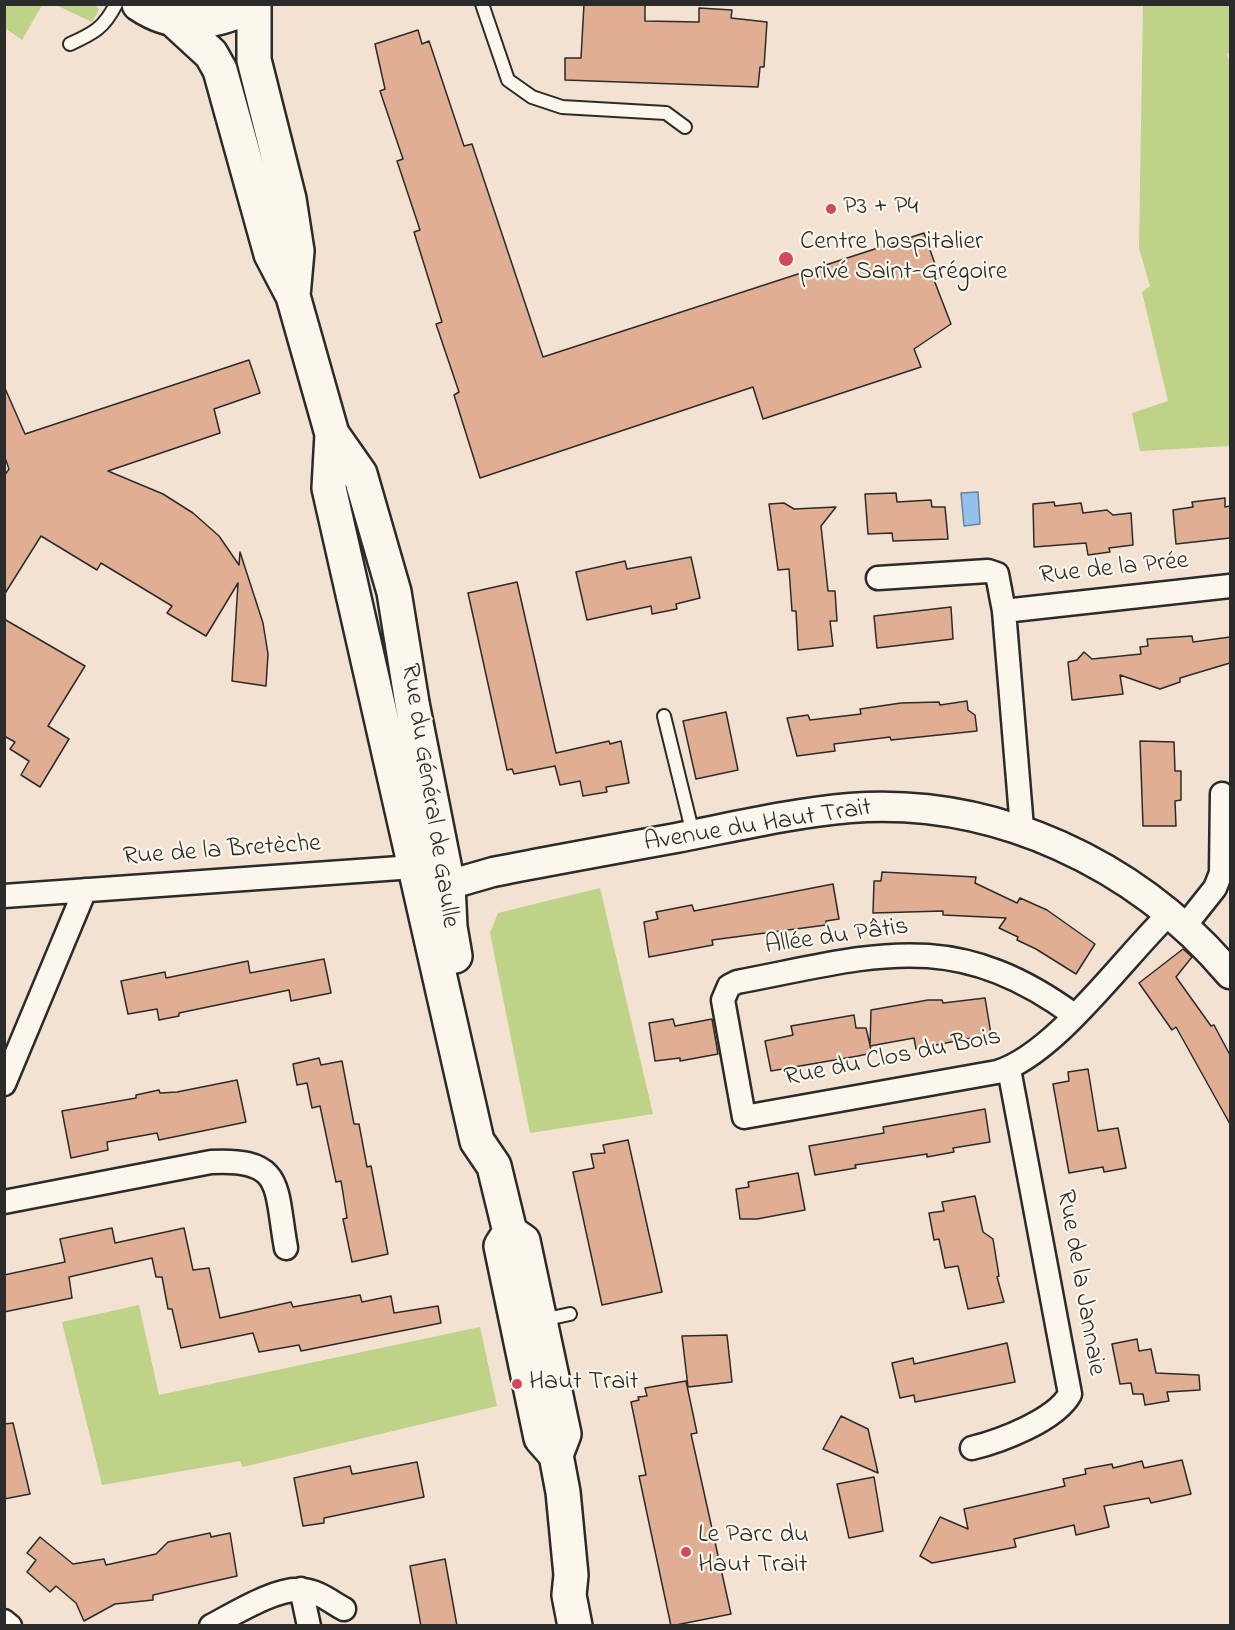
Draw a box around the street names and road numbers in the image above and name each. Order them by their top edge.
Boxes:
street label: Rue de la Prée [1038,547,1190,593]
street label: Rue du Général de Gaulle [392,662,464,930]
street label: Avenue du Haut Trait [642,794,874,860]
street label: Rue de la Bretèche [122,830,322,874]
street label: Allée du Pâtis [763,912,911,964]
street label: Rue du Clos du Bois [782,1023,1004,1095]
street label: Rue de la Jannaie [1047,1188,1111,1378]

